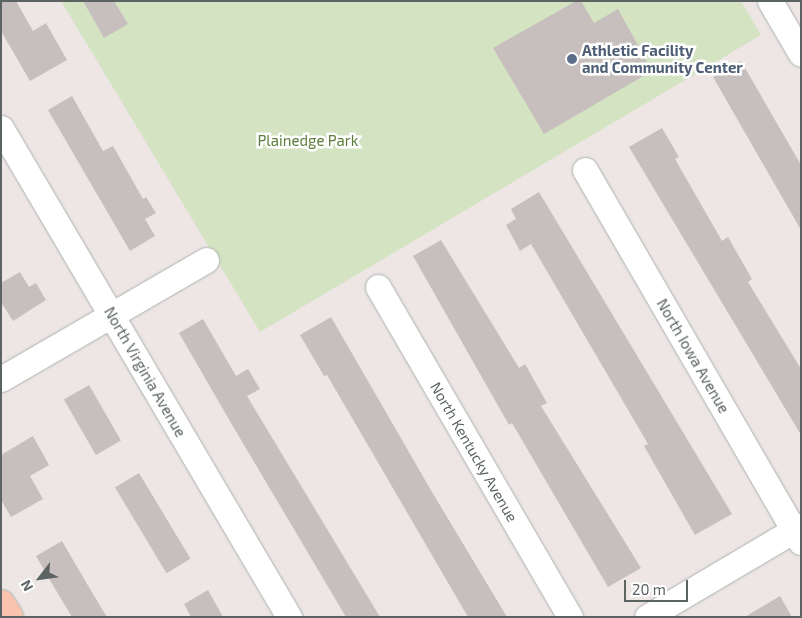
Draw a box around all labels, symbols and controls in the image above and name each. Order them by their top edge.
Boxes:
place label: Athletic Facility and Community Center [582,41,743,76]
marker: Athletic Facility and Community Center [566,53,578,65]
park label: Plainedge Park [257,132,359,150]
street label: North Iowa Avenue [653,295,733,417]
street label: North Virginia Avenue [100,303,190,441]
street label: North Kentucky Avenue [426,379,522,525]
north arrow [15,553,65,603]
scale bar [627,570,691,602]
text: N [17,577,36,594]
text: 20 m [632,580,666,598]

